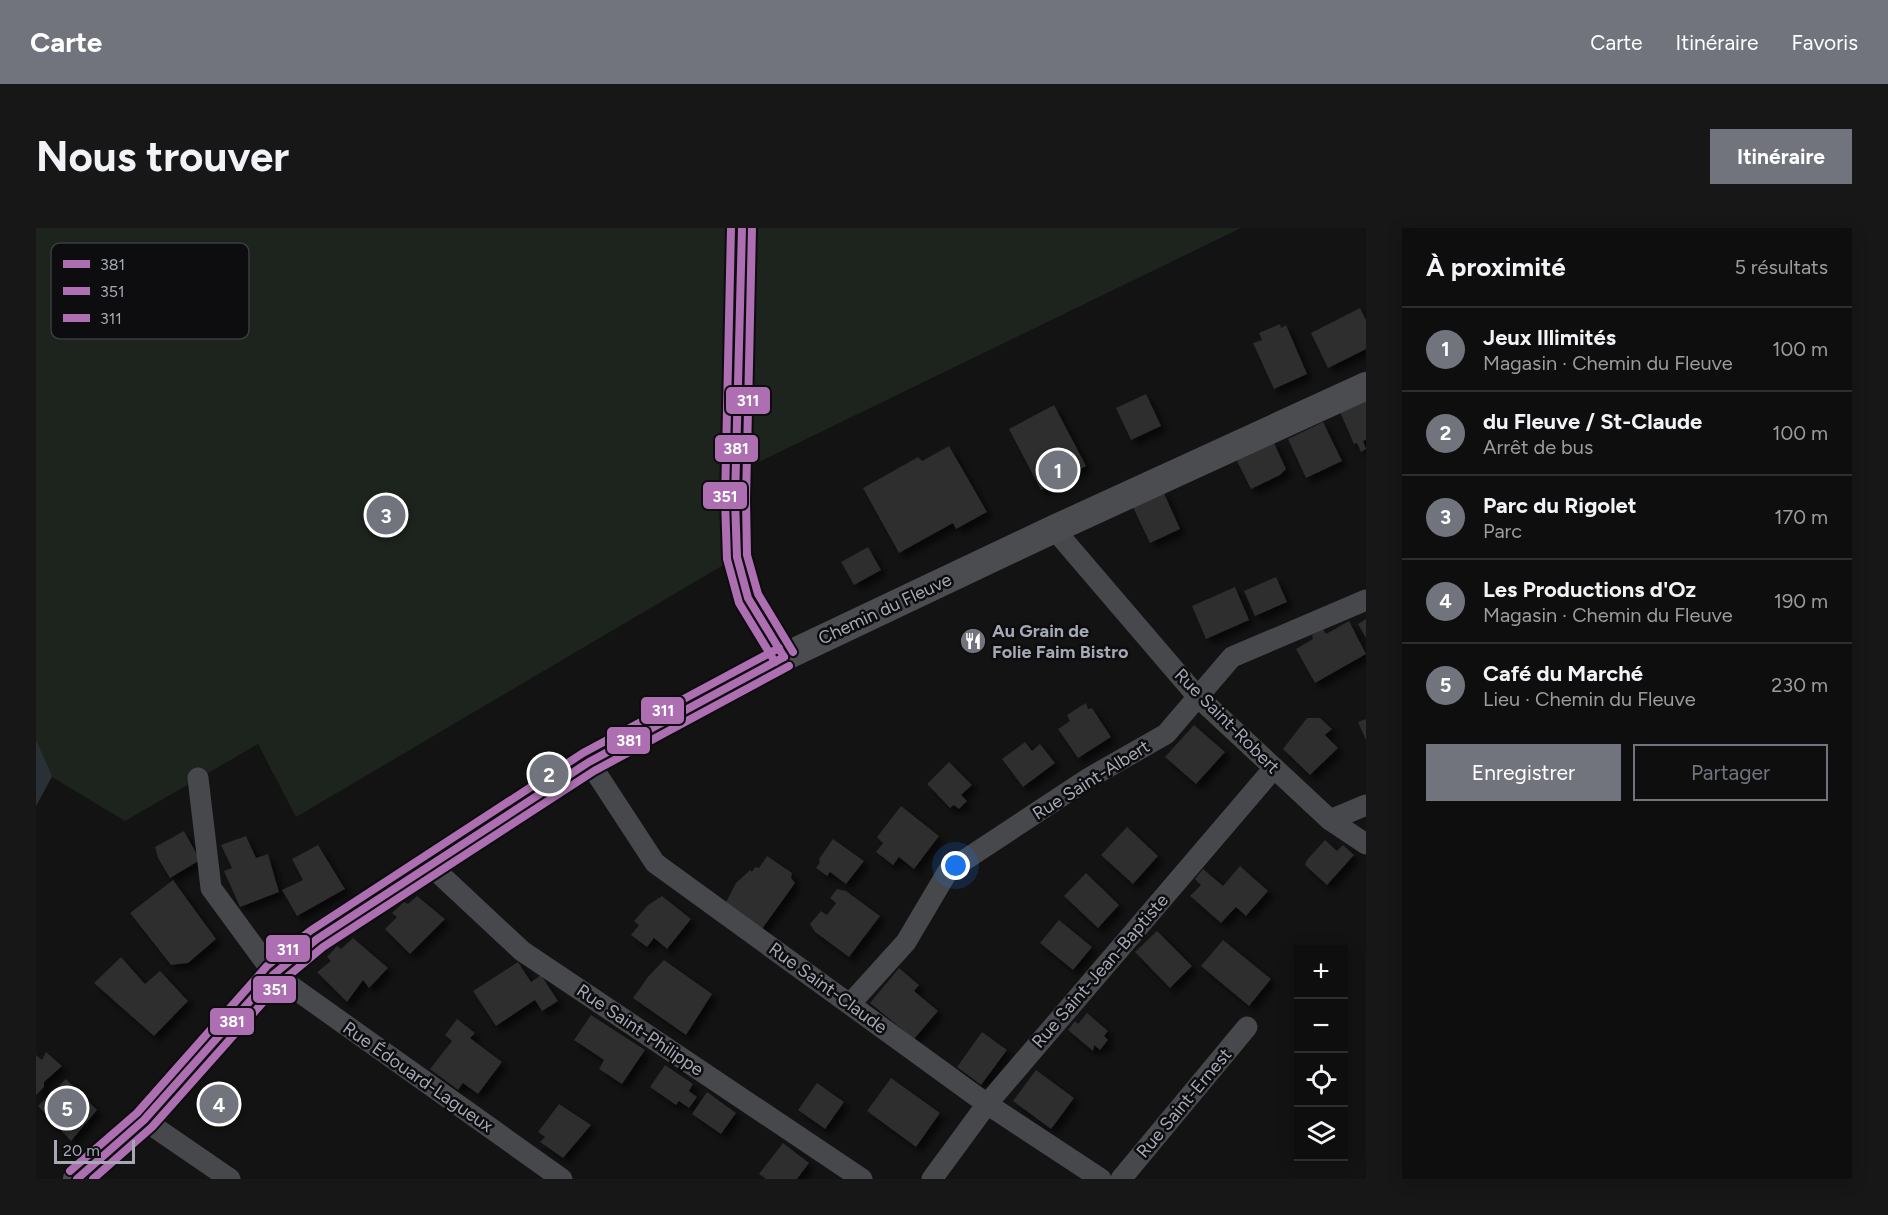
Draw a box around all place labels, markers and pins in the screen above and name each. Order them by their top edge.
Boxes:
pin: 1 [1038,448,1078,492]
pin: 3 [366,492,406,538]
place label: Au Grain de Folie Faim Bistro [992,620,1128,663]
restaurant icon: Au Grain de Folie Faim Bistro [958,626,988,656]
pin: 2 [530,752,568,796]
pin: 4 [200,1082,238,1126]
pin: 5 [48,1086,87,1130]

